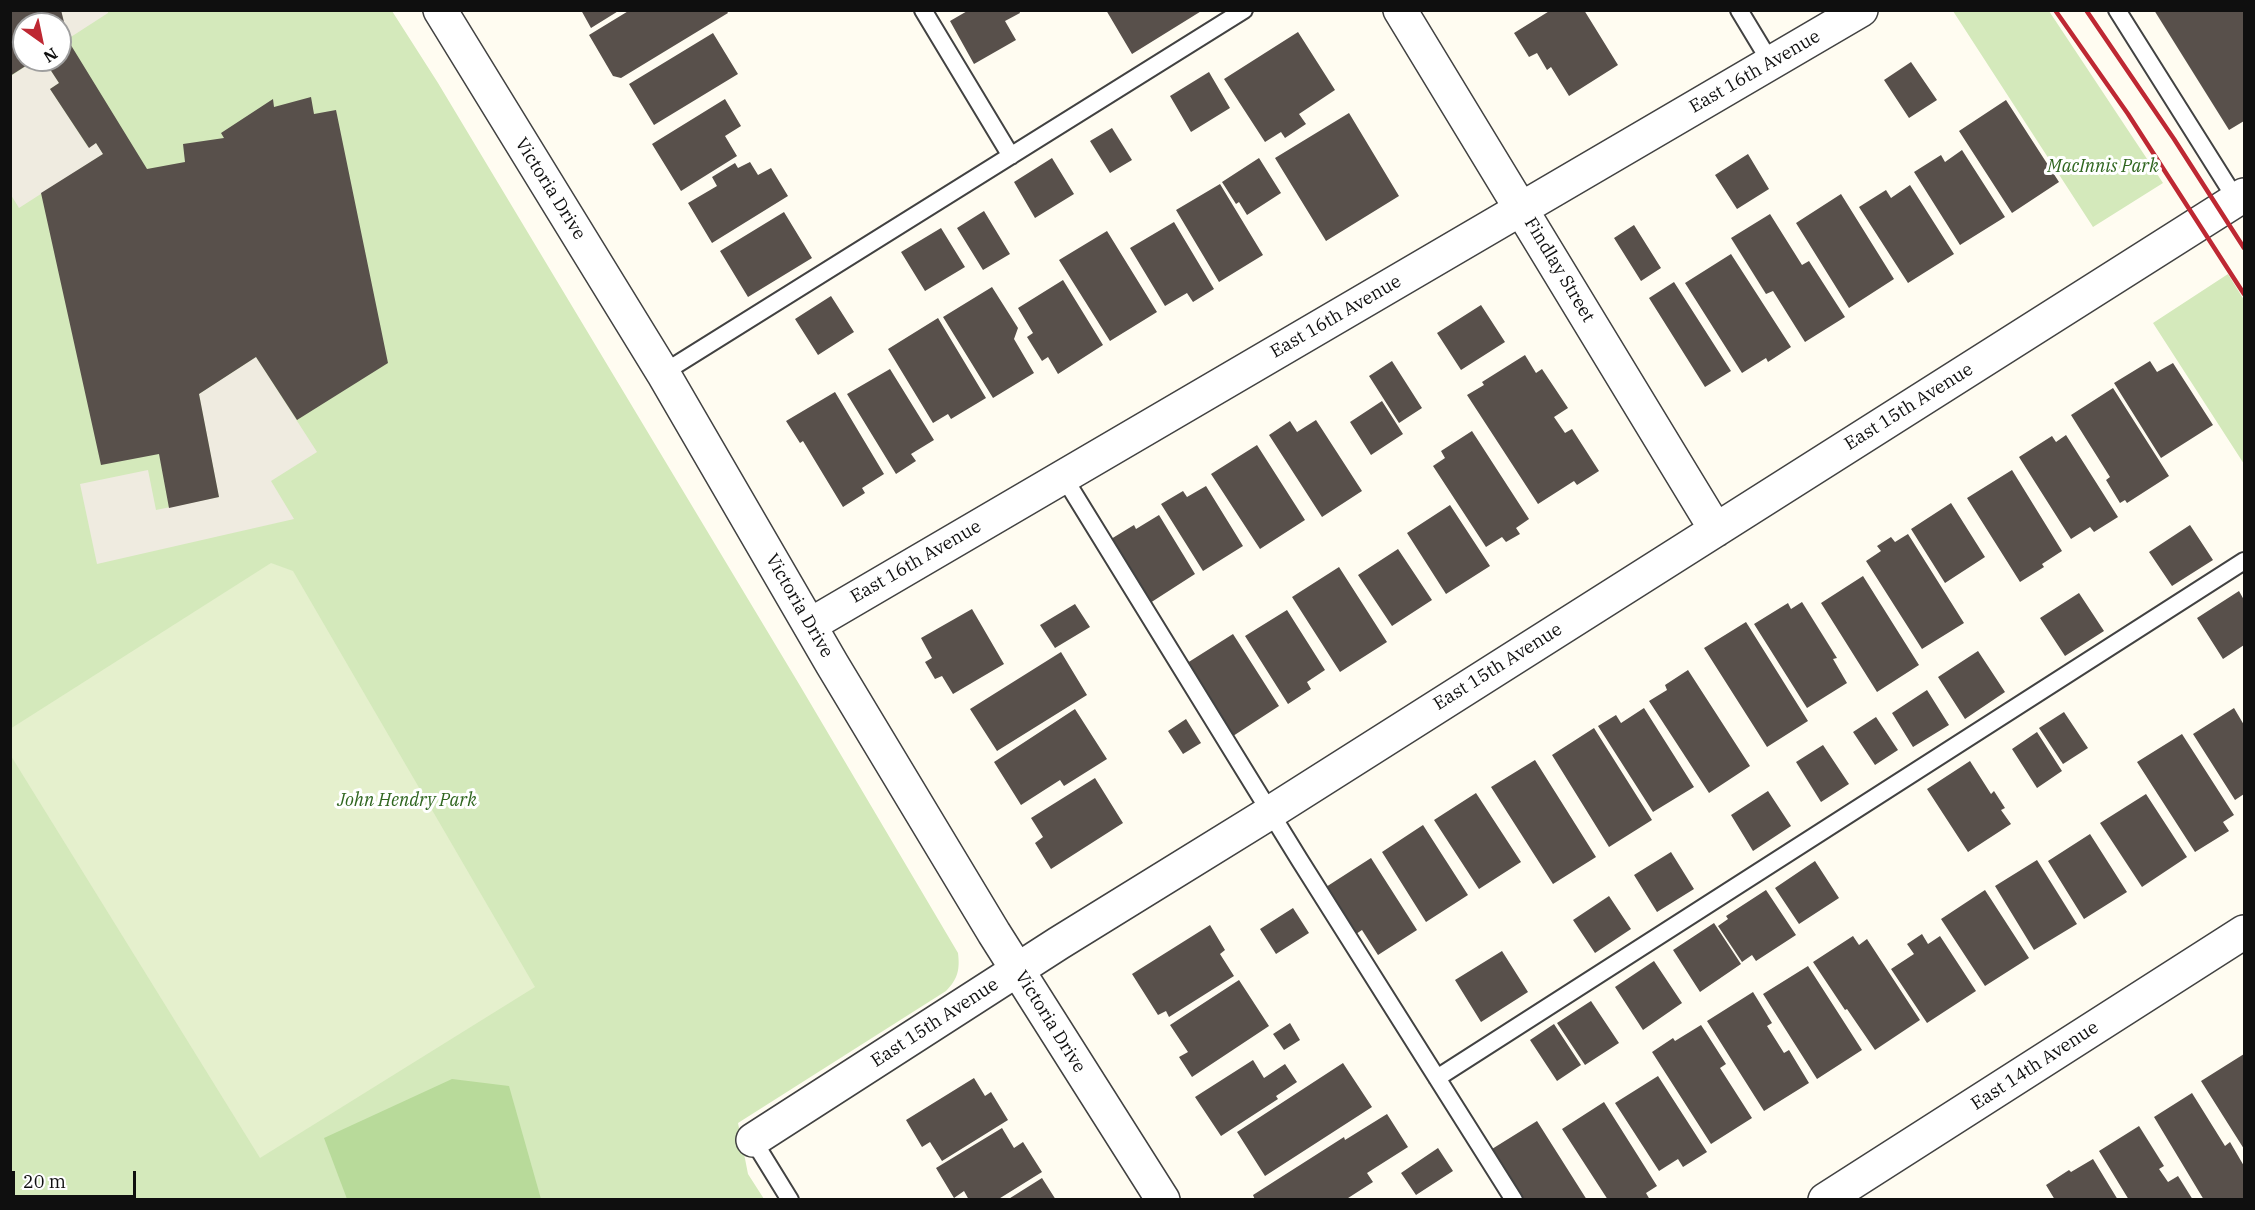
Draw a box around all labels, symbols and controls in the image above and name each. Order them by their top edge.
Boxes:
north arrow [12,12,72,72]
street label: East 16th Avenue [1686,26,1824,118]
text: N [40,44,61,67]
street label: Victoria Drive [510,134,590,244]
park label: MacInnis Park [2047,156,2159,178]
street label: Findlay Street [1519,214,1599,326]
street label: East 16th Avenue [1267,271,1405,363]
street label: East 15th Avenue [1841,359,1977,455]
street label: East 16th Avenue [847,516,985,608]
street label: Victoria Drive [761,550,837,662]
street label: East 15th Avenue [1430,619,1566,715]
park label: John Hendry Park [337,790,477,812]
street label: Victoria Drive [1010,967,1090,1077]
street label: East 15th Avenue [867,974,1003,1072]
street label: East 14th Avenue [1967,1017,2103,1115]
scale bar [15,1159,140,1197]
text: 20 m [23,1170,66,1193]

